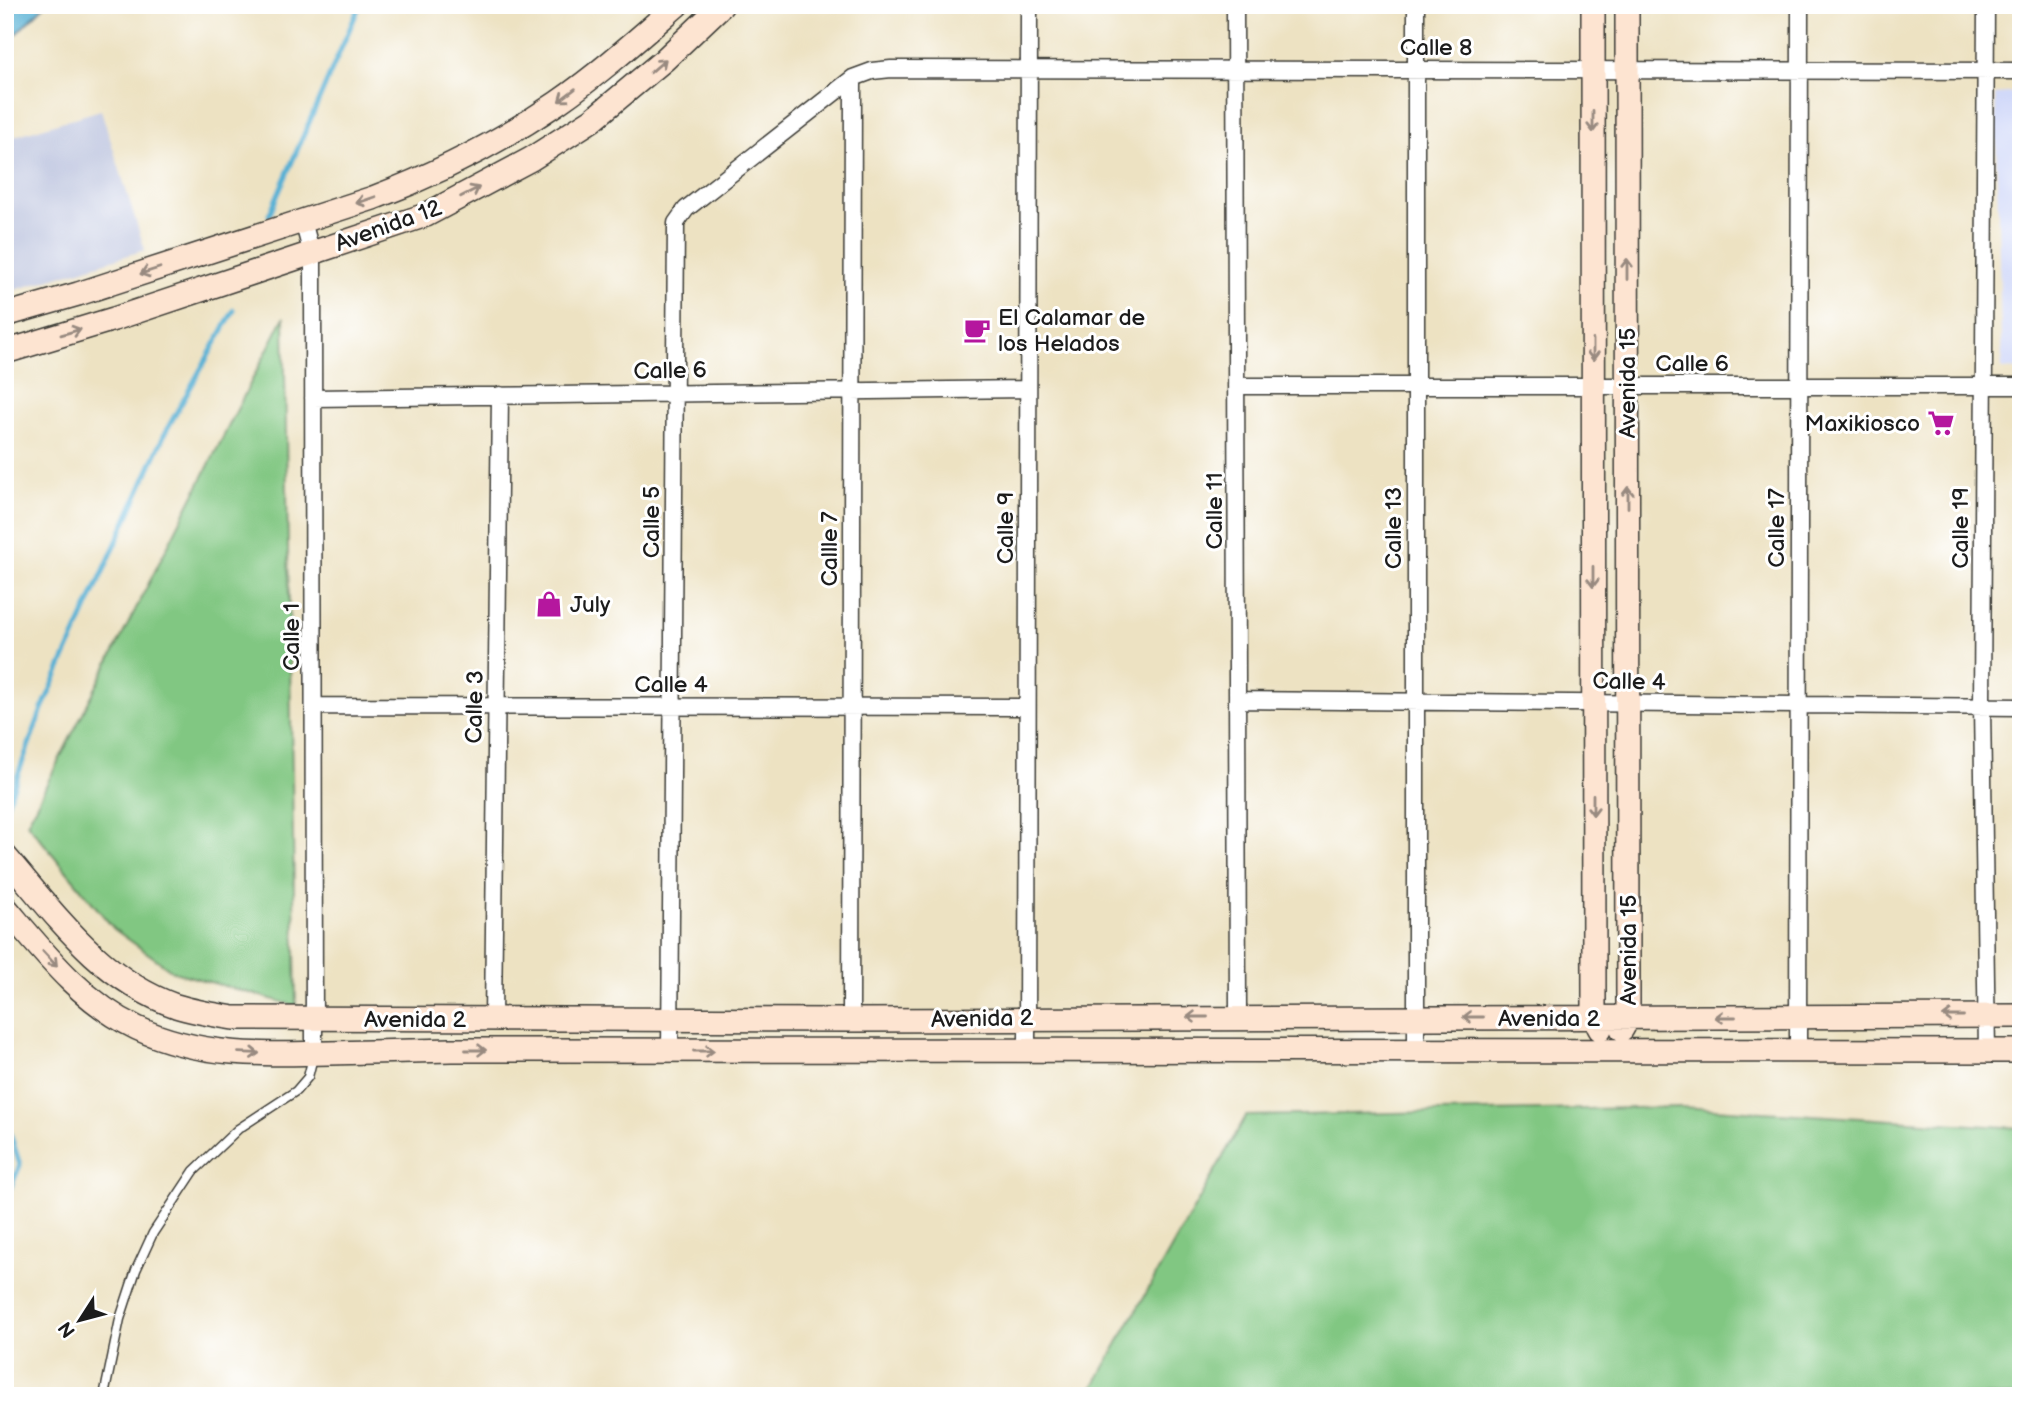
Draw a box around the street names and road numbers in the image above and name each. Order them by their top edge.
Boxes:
street label: Calle 8 [1400,34,1472,62]
street label: Avenida 12 [331,194,446,258]
street label: Avenida 15 [1614,328,1642,438]
street label: Calle 6 [1655,350,1729,378]
street label: Calle 6 [633,356,707,386]
street label: Calle 11 [1201,472,1229,550]
street label: Calle 5 [638,486,666,558]
street label: Calle 13 [1380,487,1408,569]
street label: Calle 19 [1947,487,1975,569]
street label: Calle 17 [1763,488,1791,568]
street label: Calle 9 [992,492,1020,564]
street label: Callle 7 [816,511,844,587]
street label: Calle 1 [278,603,306,671]
street label: Calle 4 [1592,667,1666,697]
street label: Calle 3 [460,670,490,744]
street label: Calle 4 [634,671,708,699]
street label: Avenida 15 [1615,895,1643,1005]
street label: Avenida 2 [931,1004,1034,1034]
street label: Avenida 2 [1498,1005,1601,1033]
street label: Avenida 2 [364,1006,467,1034]

